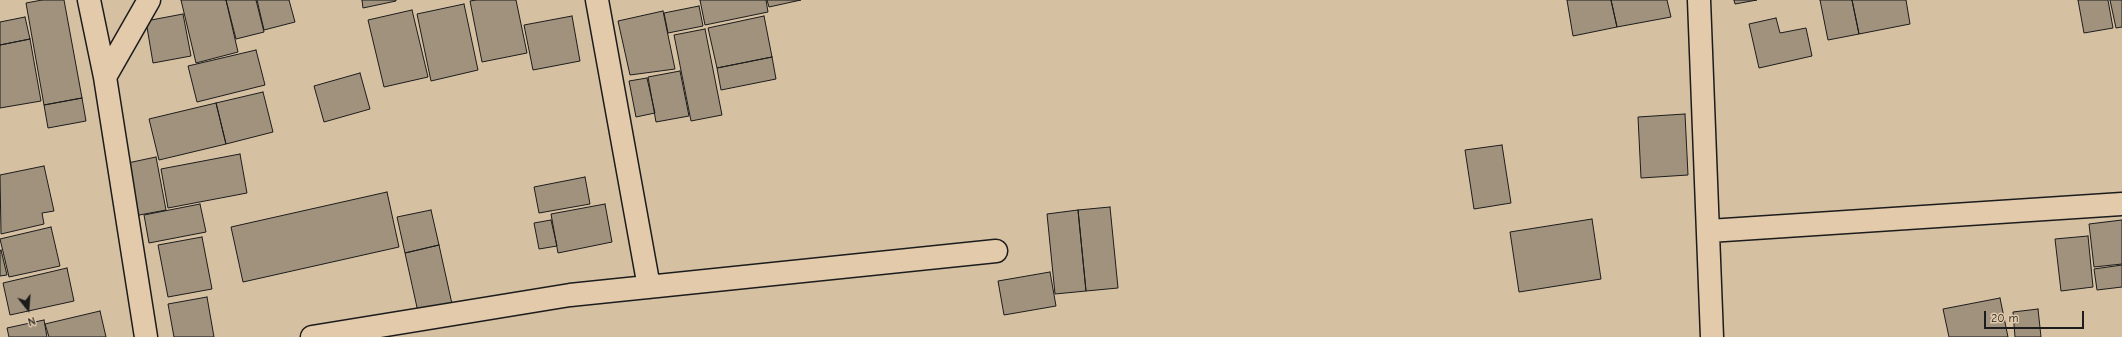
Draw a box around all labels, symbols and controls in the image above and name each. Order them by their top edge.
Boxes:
north arrow [8,289,48,329]
scale bar [1986,303,2086,329]
text: 20 m [1991,311,2019,325]
text: N [26,314,37,328]

